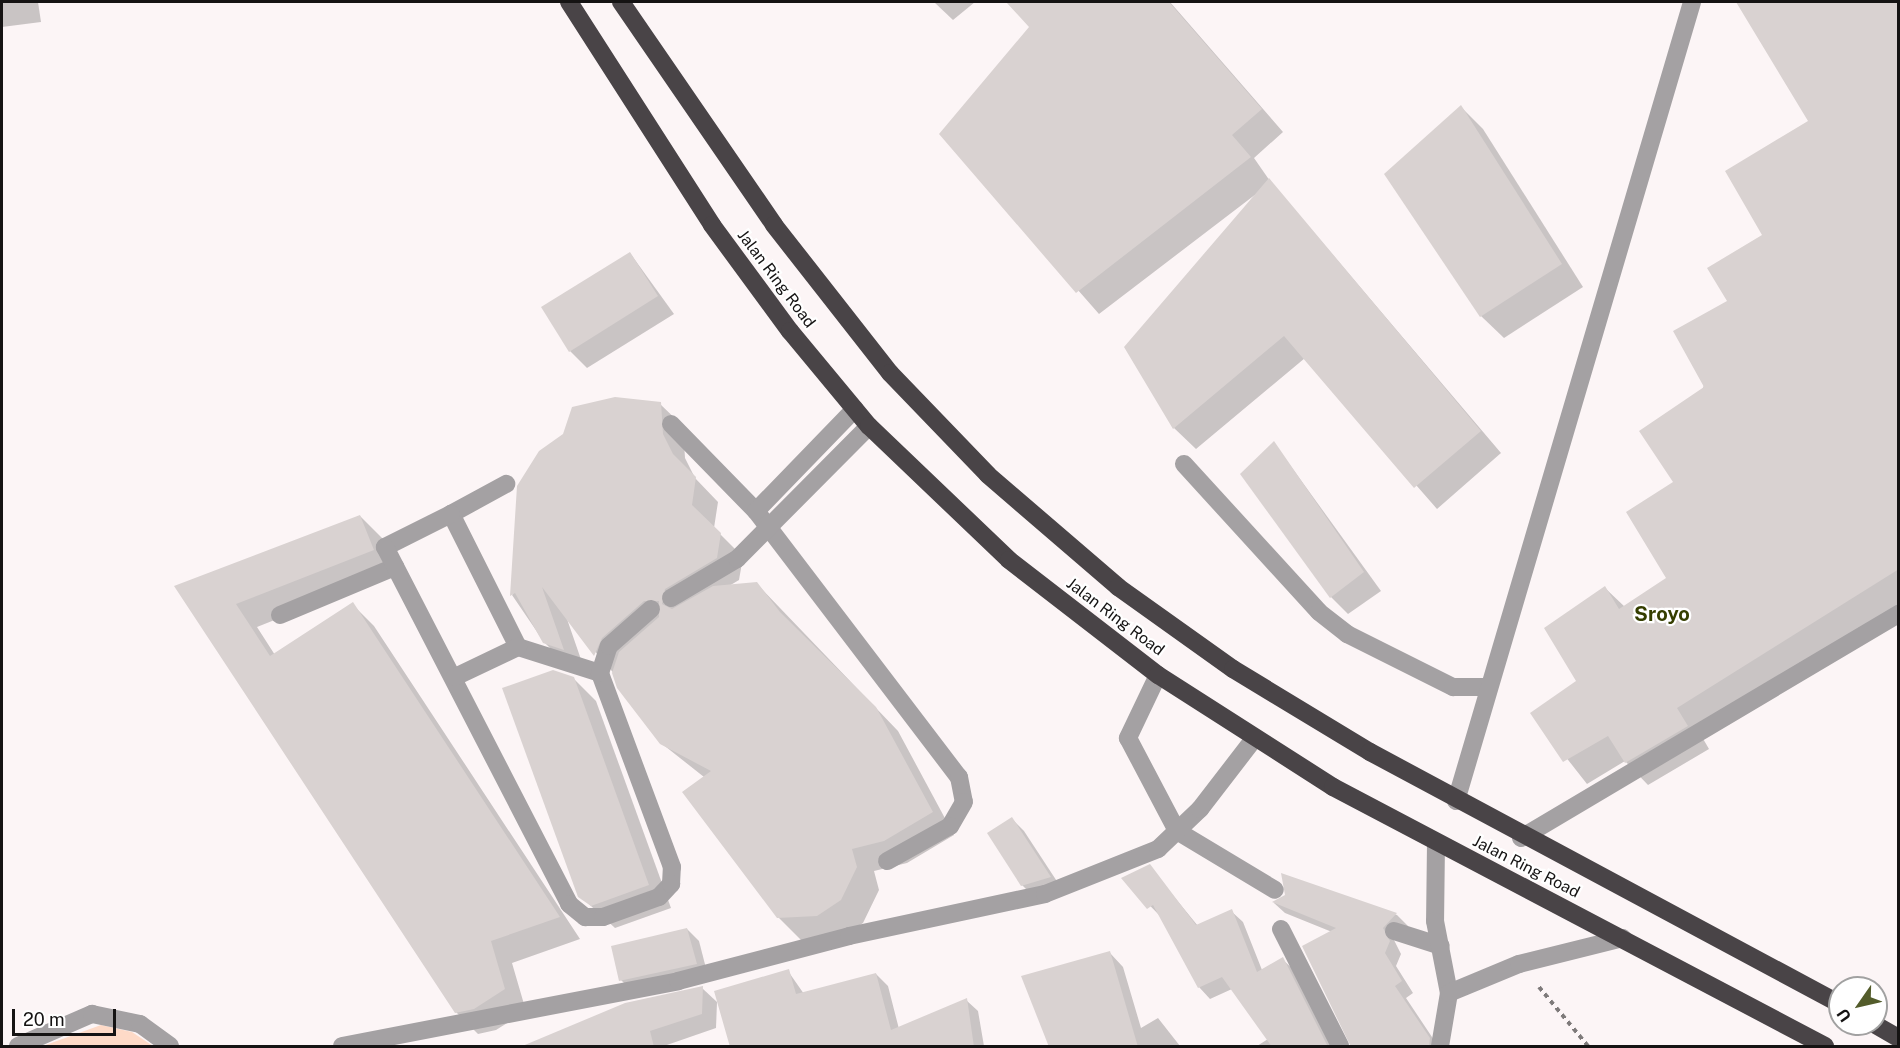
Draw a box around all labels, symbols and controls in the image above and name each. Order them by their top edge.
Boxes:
street label: Jalan Ring Road [733,226,819,332]
street label: Jalan Ring Road [1062,574,1168,660]
district label: Sroyo [1634,602,1690,626]
street label: Jalan Ring Road [1469,832,1583,902]
north arrow [1828,976,1888,1036]
scale bar [15,997,118,1035]
text: U [1833,1005,1855,1025]
text: 20 m [23,1009,65,1030]

